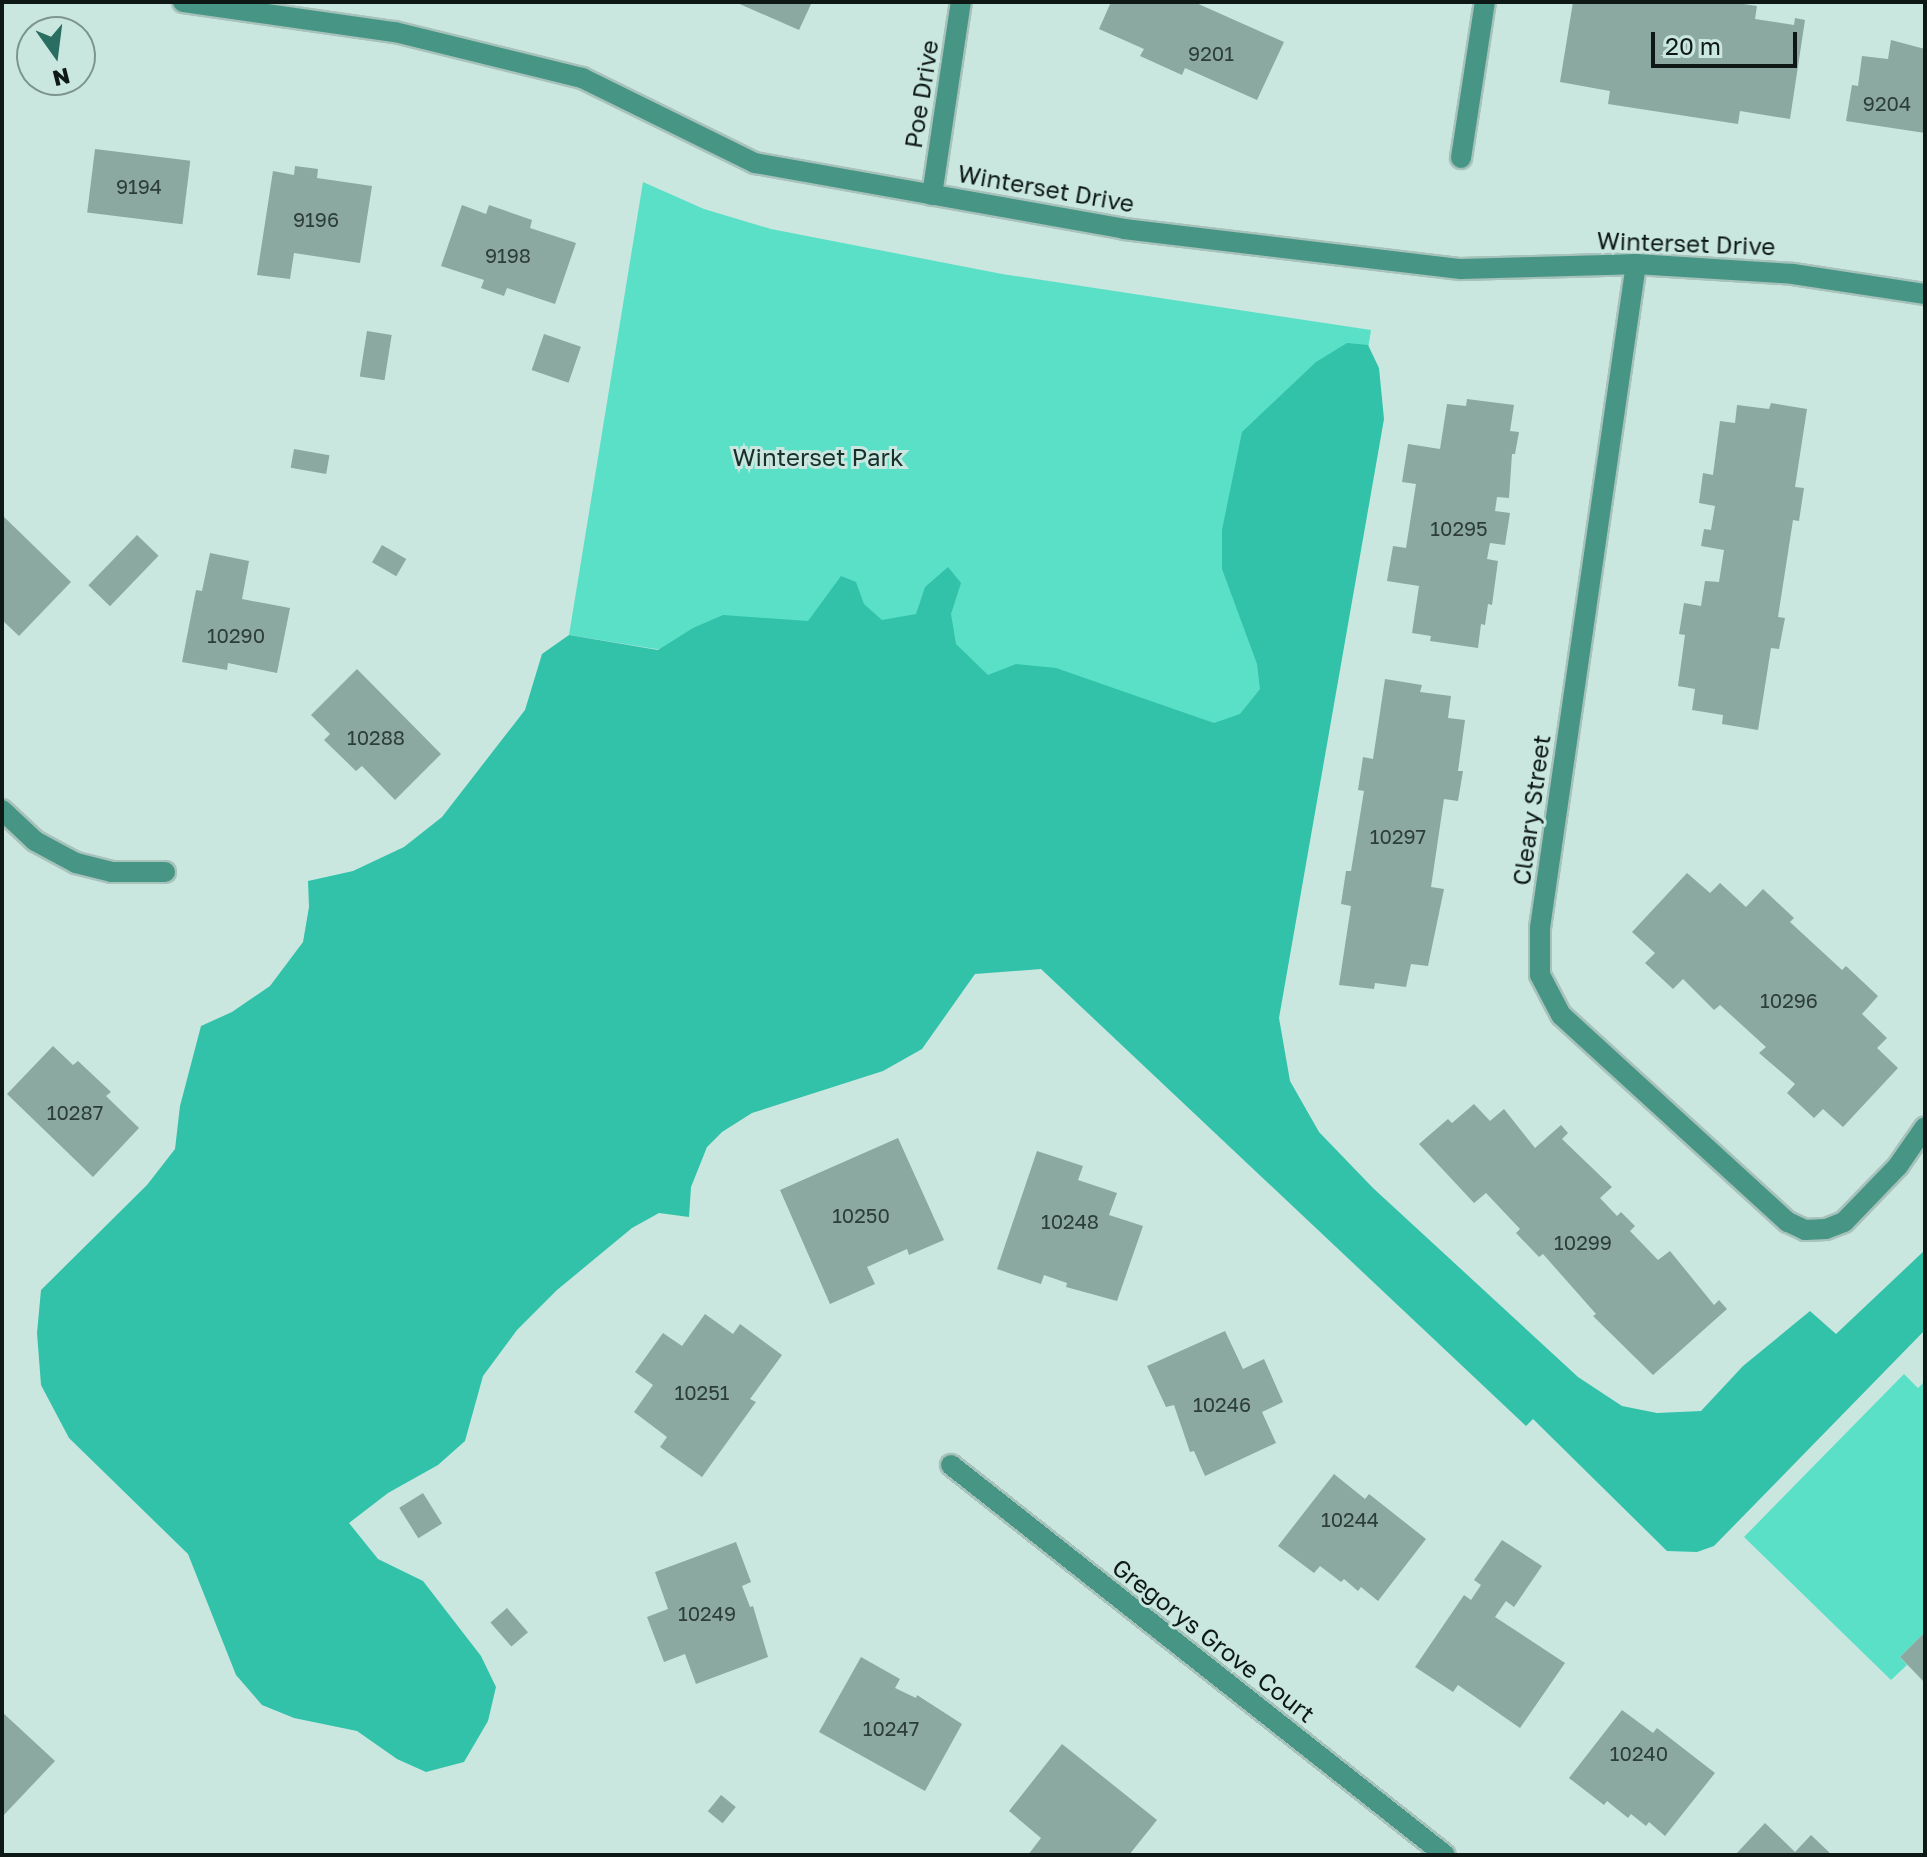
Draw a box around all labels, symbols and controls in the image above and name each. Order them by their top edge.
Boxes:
north arrow [16,16,96,96]
scale bar [1655,16,1801,66]
text: 20 m [1665,31,1721,60]
street label: Poe Drive [898,38,944,150]
house number: 9201 [1188,41,1234,65]
text: N [50,63,73,93]
house number: 9204 [1863,91,1911,115]
street label: Winterset Drive [956,158,1136,218]
house number: 9194 [116,174,162,198]
house number: 9196 [293,207,339,231]
street label: Winterset Drive [1596,225,1776,261]
house number: 9198 [485,243,531,267]
park label: Winterset Park [732,443,904,471]
house number: 10295 [1430,516,1488,540]
house number: 10290 [207,623,265,647]
house number: 10288 [347,725,405,749]
street label: Cleary Street [1506,733,1556,887]
house number: 10297 [1370,824,1426,848]
house number: 10296 [1760,988,1818,1012]
house number: 10287 [47,1100,103,1124]
house number: 10250 [832,1203,890,1227]
house number: 10248 [1041,1209,1099,1233]
house number: 10299 [1554,1230,1612,1254]
house number: 10251 [675,1380,729,1404]
house number: 10246 [1193,1392,1251,1416]
house number: 10244 [1321,1507,1379,1531]
street label: Gregorys Grove Court [1107,1552,1321,1728]
house number: 10249 [678,1601,736,1625]
house number: 10247 [863,1716,919,1740]
house number: 10240 [1610,1741,1668,1765]

